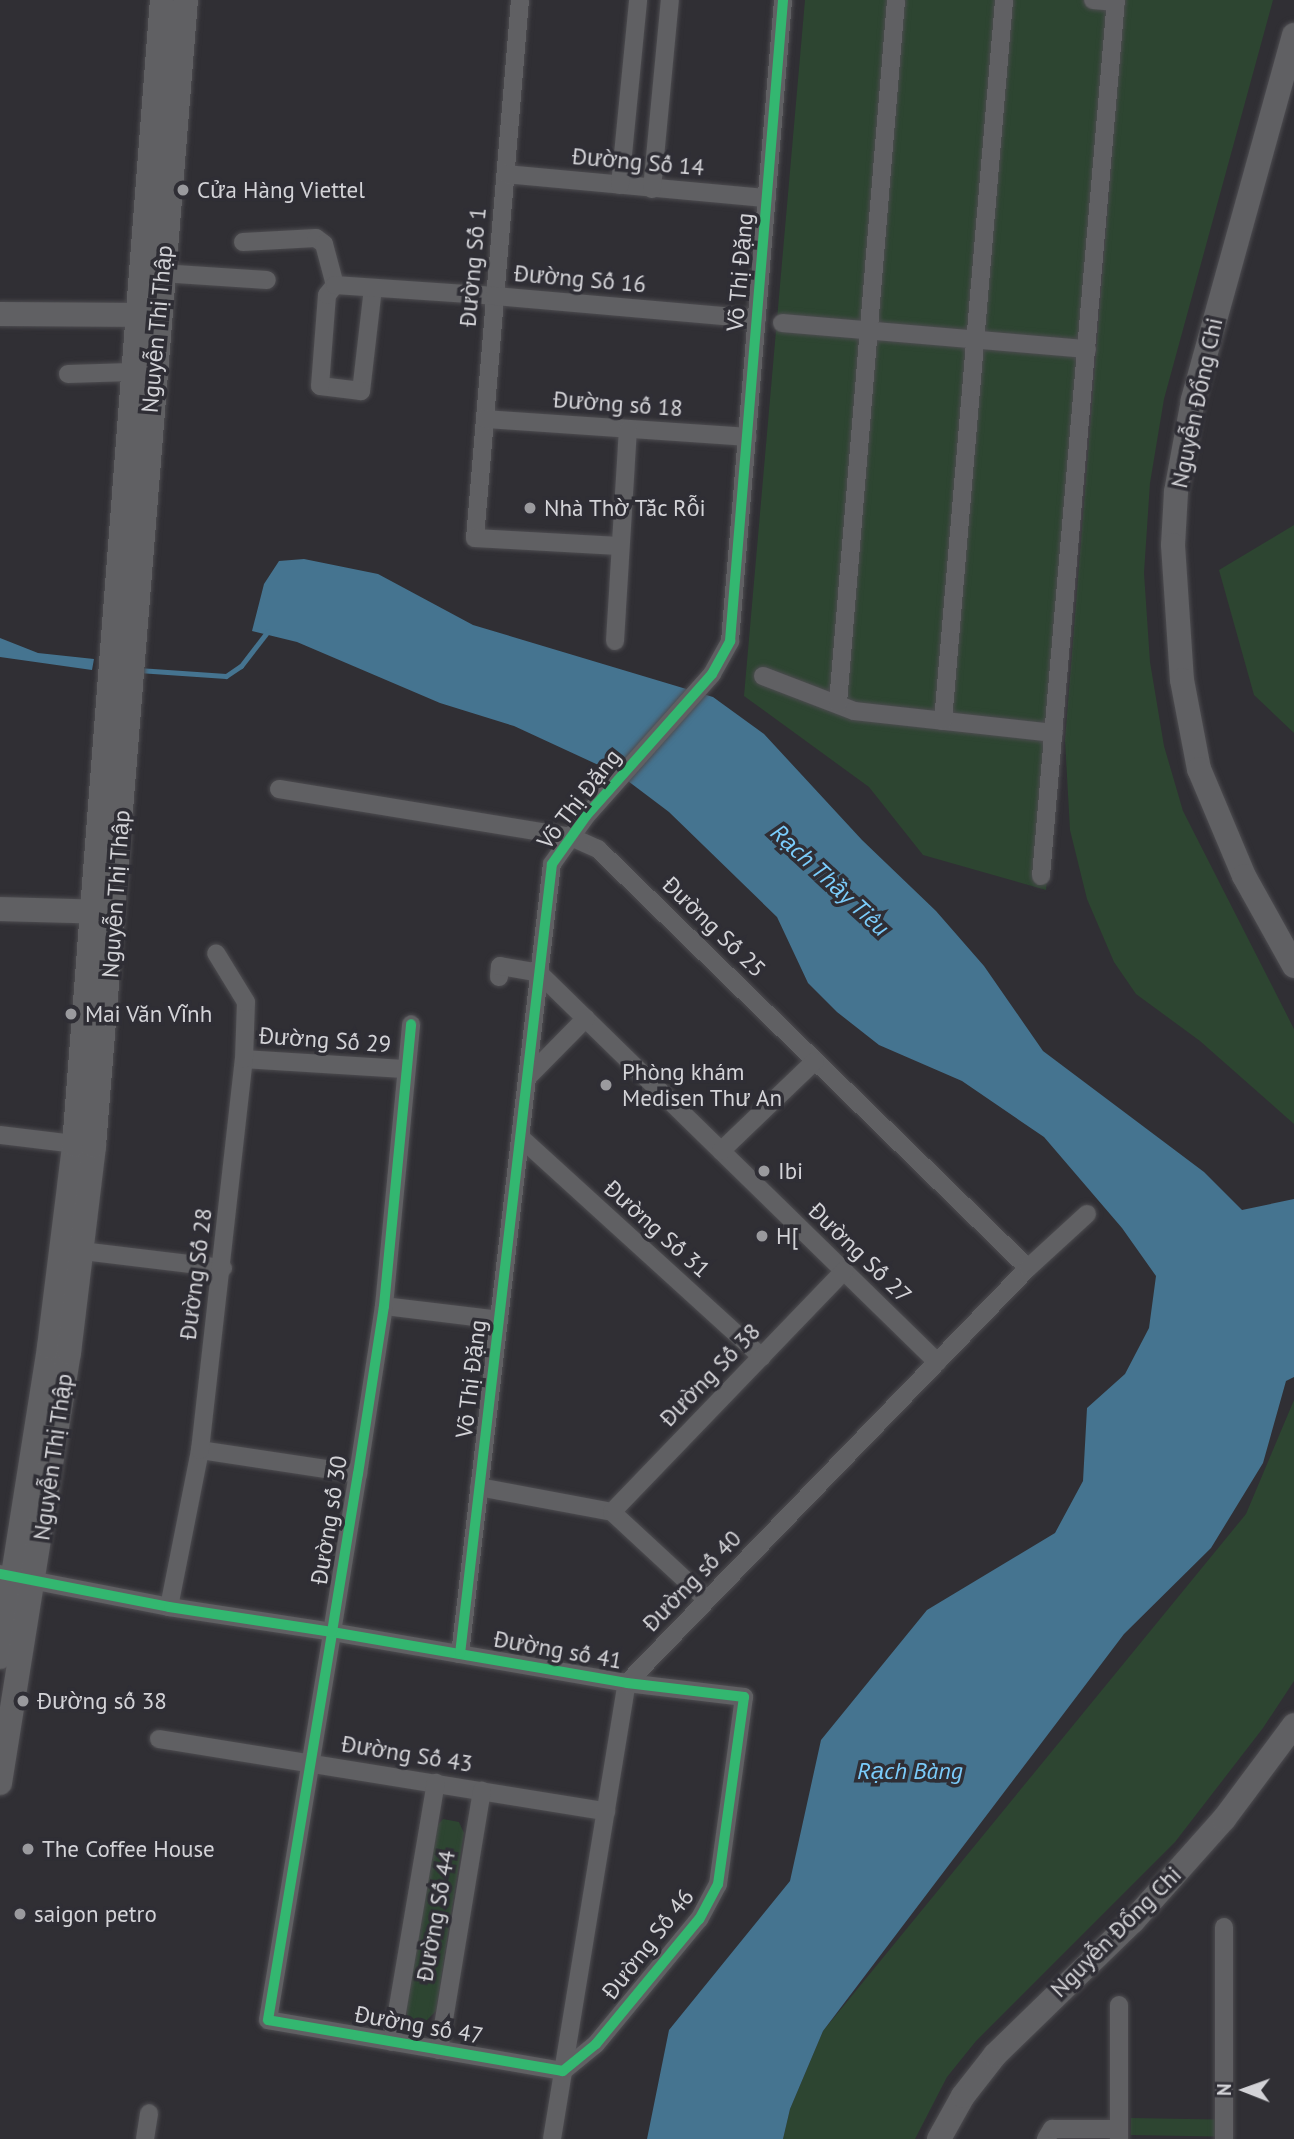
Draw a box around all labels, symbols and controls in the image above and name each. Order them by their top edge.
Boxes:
street label: Đường Số 14 [572,143,704,181]
place label: Cửa Hàng Viettel [197,176,364,204]
marker: Cửa Hàng Viettel [175,182,191,198]
street label: Đường Số 1 [454,207,492,327]
street label: Võ Thị Đặng [721,210,759,334]
street label: Nguyễn Thị Thập [136,243,178,415]
street label: Đường Số 16 [514,260,646,298]
street label: Nguyễn Đổng Chi [1165,315,1229,491]
street label: Đường số 18 [554,386,682,422]
place label: Nhà Thờ Tắc Rỗi [544,494,708,522]
marker: Nhà Thờ Tắc Rỗi [522,500,538,516]
street label: Võ Thị Đặng [531,743,627,855]
street label: Nguyễn Thị Thập [96,808,136,980]
water label: Rạch Thầy Tiêu [764,817,896,943]
street label: Đường Số 25 [658,872,770,982]
place label: Mai Văn Vĩnh [85,1000,214,1028]
marker: Mai Văn Vĩnh [63,1006,79,1022]
street label: Đường Số 29 [259,1022,391,1058]
place label: Phòng khám Medisen Thư An [622,1058,782,1112]
marker: Phòng khám Medisen Thư An [596,1075,616,1095]
place label: Ibi [778,1157,803,1185]
marker: Ibi [756,1163,772,1179]
street label: Đường Số 31 [600,1175,714,1283]
street label: Đường Số 27 [804,1198,916,1308]
street label: Đường Số 28 [174,1208,218,1340]
place label: H[ [776,1222,798,1250]
marker: H[ [754,1228,770,1244]
street label: Võ Thị Đặng [450,1317,492,1441]
street label: Đường Số 38 [655,1319,765,1431]
street label: Nguyễn Thị Thập [27,1370,79,1544]
street label: Đường số 30 [305,1455,353,1585]
street label: Đường số 40 [638,1526,746,1636]
street label: Đường số 41 [493,1625,623,1675]
place label: Đường số 38 [37,1687,164,1715]
marker: Đường số 38 [15,1693,31,1709]
street label: Đường Số 43 [341,1730,473,1778]
water label: Rạch Bàng [857,1757,963,1785]
place label: The Coffee House [42,1835,215,1863]
marker: The Coffee House [20,1841,36,1857]
street label: Đường Số 44 [411,1850,461,1982]
street label: Nguyễn Đổng Chi [1045,1861,1187,2003]
street label: Đường Số 46 [597,1884,699,2004]
place label: saigon petro [34,1900,157,1928]
marker: saigon petro [12,1906,28,1922]
street label: Đường số 47 [354,2000,484,2050]
north arrow [1210,2055,1280,2125]
text: N [1212,2083,1236,2096]

